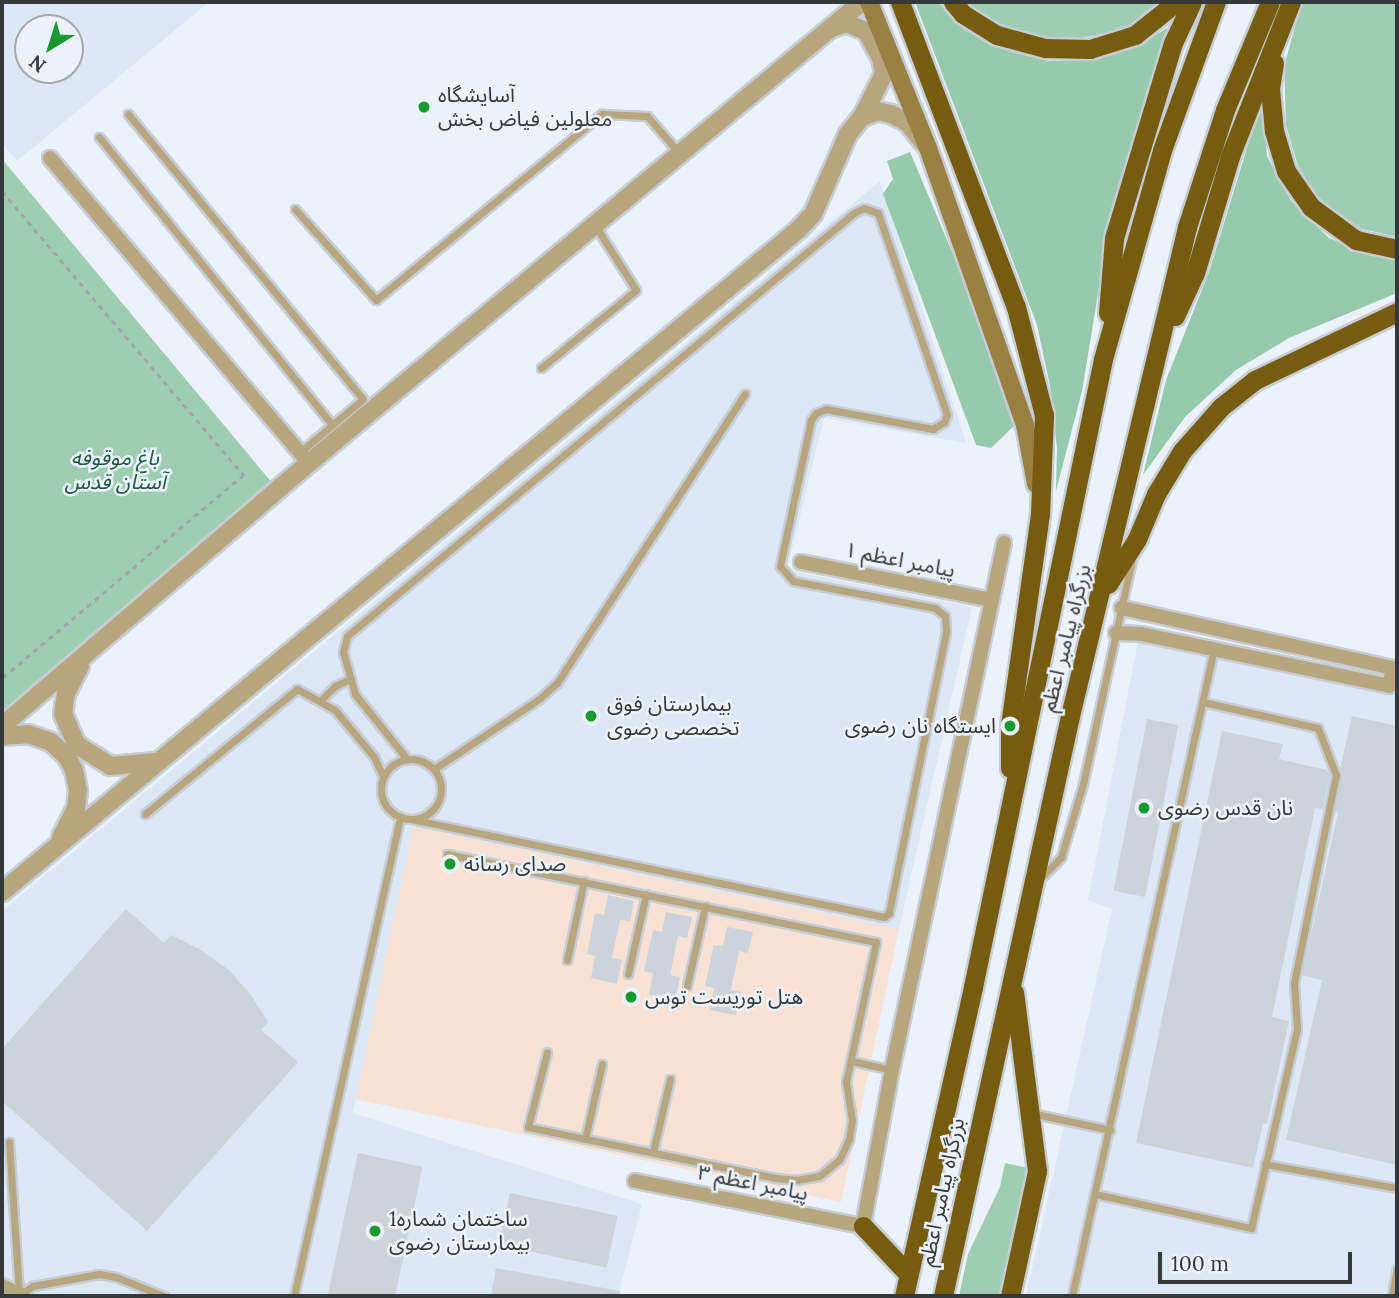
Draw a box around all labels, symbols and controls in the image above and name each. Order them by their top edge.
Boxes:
north arrow [14,14,84,84]
text: N [24,50,50,78]
place label: آسایشگاه معلولین فیاض بخش [438,82,612,132]
marker: آسایشگاه معلولین فیاض بخش [416,99,432,115]
park label: باغ موقوفه آستان قدس [64,445,166,495]
street label: پیامبر اعظم ۱ [843,537,957,583]
street label: بزرگراه پیامبر اعظم [1036,562,1096,714]
place label: بیمارستان فوق تخصصی رضوی [607,691,739,741]
marker: بیمارستان فوق تخصصی رضوی [581,706,601,726]
place label: ایستگاه نان رضوی [845,713,996,739]
marker: ایستگاه نان رضوی [1002,718,1018,734]
place label: نان قدس رضوی [1158,795,1293,821]
marker: نان قدس رضوی [1136,800,1152,816]
place label: صدای رسانه [464,851,566,877]
marker: صدای رسانه [442,856,458,872]
place label: هتل توریست توس [645,984,803,1010]
marker: هتل توریست توس [623,989,639,1005]
street label: بزرگراه پیامبر اعظم [914,1116,970,1268]
street label: پیامبر اعظم ۳ [696,1160,810,1206]
place label: ساختمان شماره1 بیمارستان رضوی [389,1206,530,1256]
marker: ساختمان شماره1 بیمارستان رضوی [367,1223,383,1239]
scale bar [1161,1238,1355,1282]
text: 100 m [1171,1250,1229,1277]

